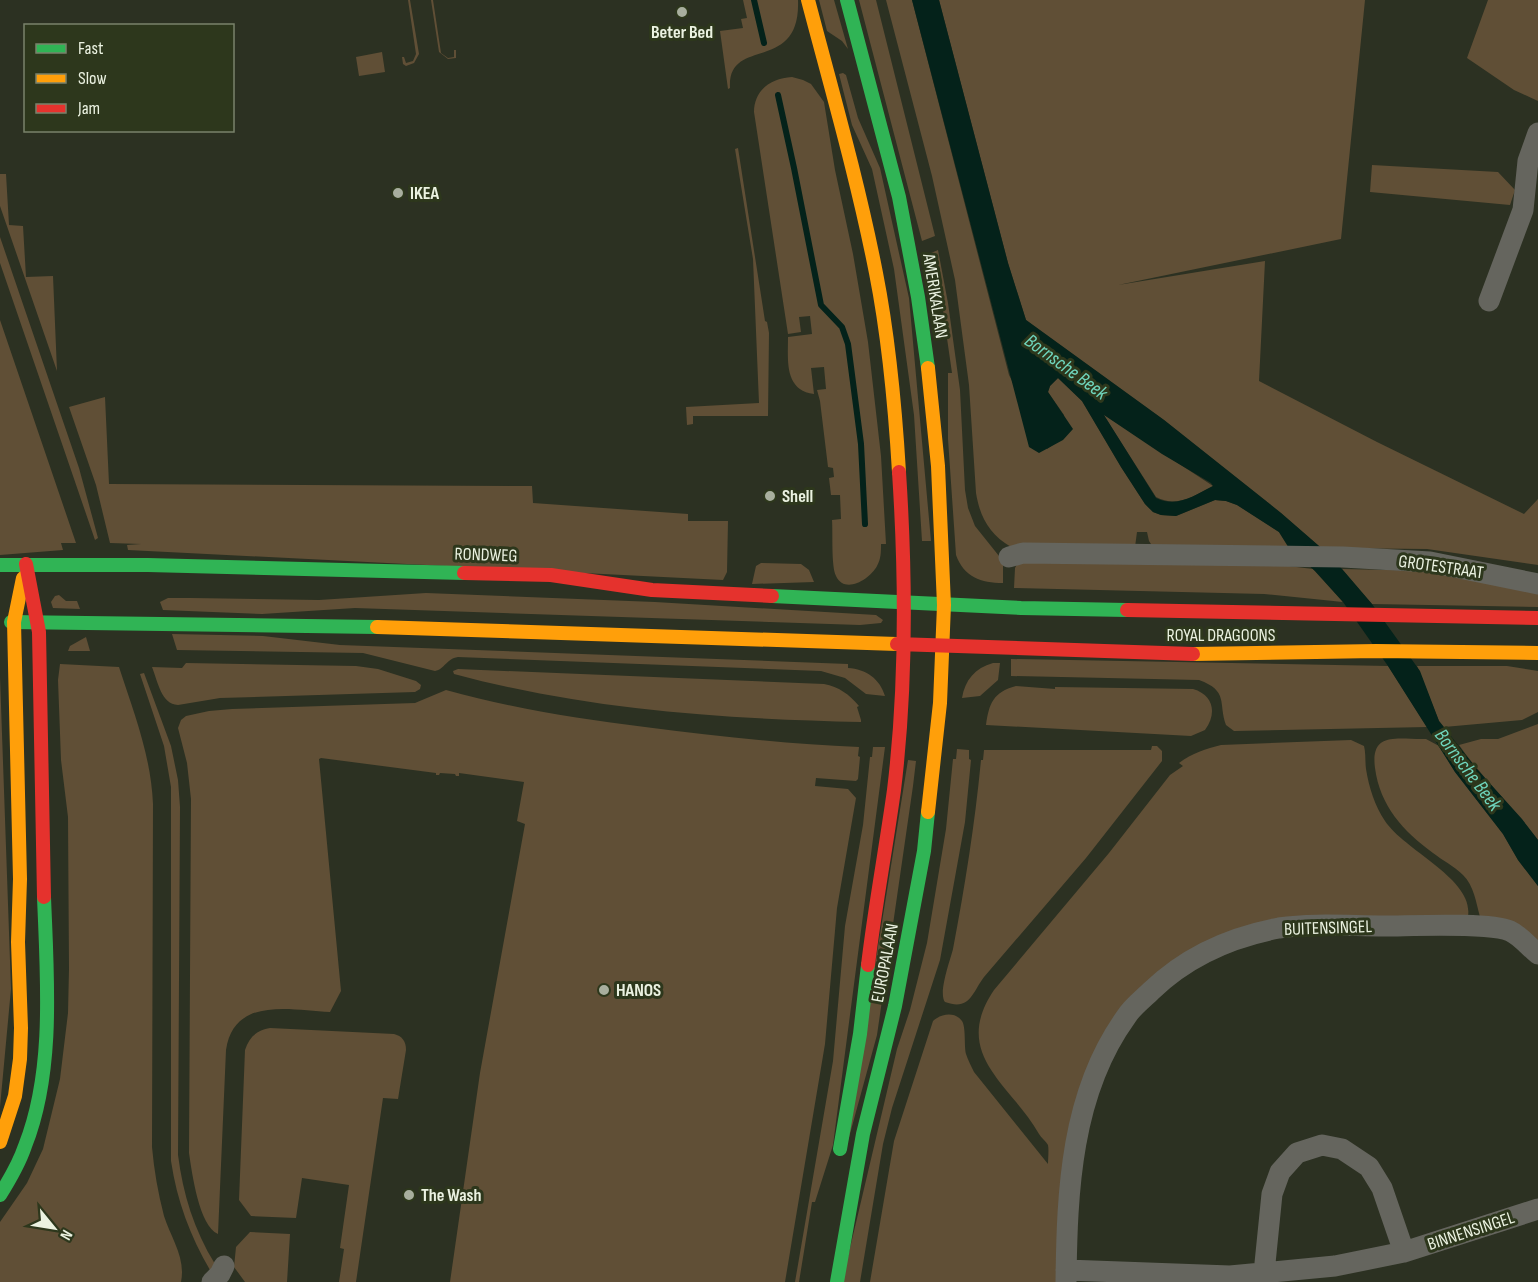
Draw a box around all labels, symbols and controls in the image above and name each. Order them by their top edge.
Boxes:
marker: Beter Bed [675,5,689,19]
place label: Beter Bed [651,22,713,43]
legend [24,24,234,132]
text: Fast [78,38,104,59]
text: Slow [78,68,107,89]
text: Jam [77,98,100,119]
place label: IKEA [410,183,440,204]
marker: IKEA [391,186,405,200]
street label: AMERIKALAAN [918,251,952,340]
water label: Bornsche Beek [1020,329,1113,405]
place label: Shell [782,486,813,507]
marker: Shell [763,489,777,503]
street label: RONDWEG [454,543,518,567]
street label: GROTESTRAAT [1397,551,1485,583]
street label: ROYAL DRAGOONS [1167,625,1276,646]
water label: Bornsche Beek [1429,724,1507,816]
street label: BUITENSINGEL [1284,916,1373,940]
street label: EUROPALAAN [867,922,903,1004]
place label: HANOS [616,980,661,1001]
marker: HANOS [597,983,611,997]
place label: The Wash [421,1185,482,1206]
marker: The Wash [402,1188,416,1202]
north arrow [24,1198,84,1258]
street label: BINNENSINGEL [1425,1207,1517,1255]
text: N [55,1226,76,1243]

